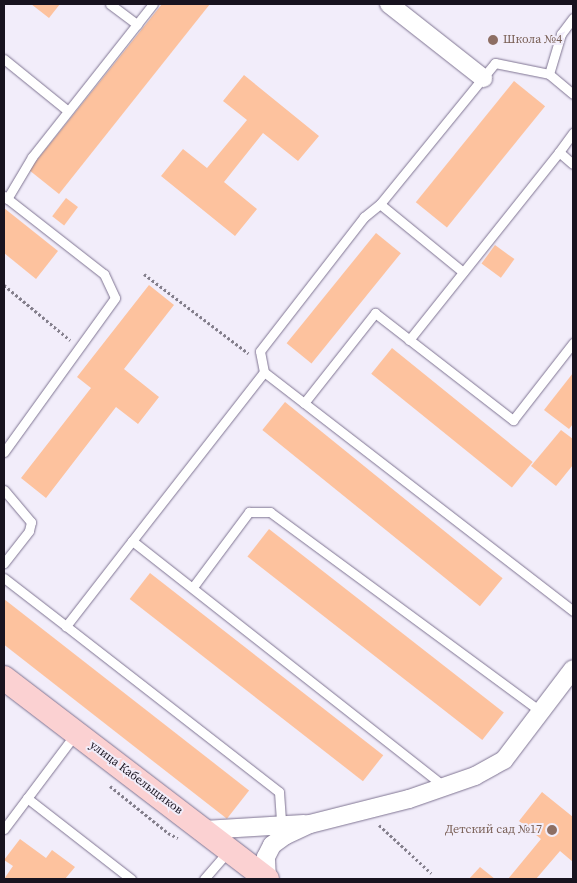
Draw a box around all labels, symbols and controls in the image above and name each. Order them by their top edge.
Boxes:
place label: Школа №4 [503,33,562,47]
marker: Школа №4 [487,34,499,46]
street label: улица Кабельщиков [86,738,186,818]
place label: Детский сад №17 [445,823,542,837]
marker: Детский сад №17 [546,824,558,836]

